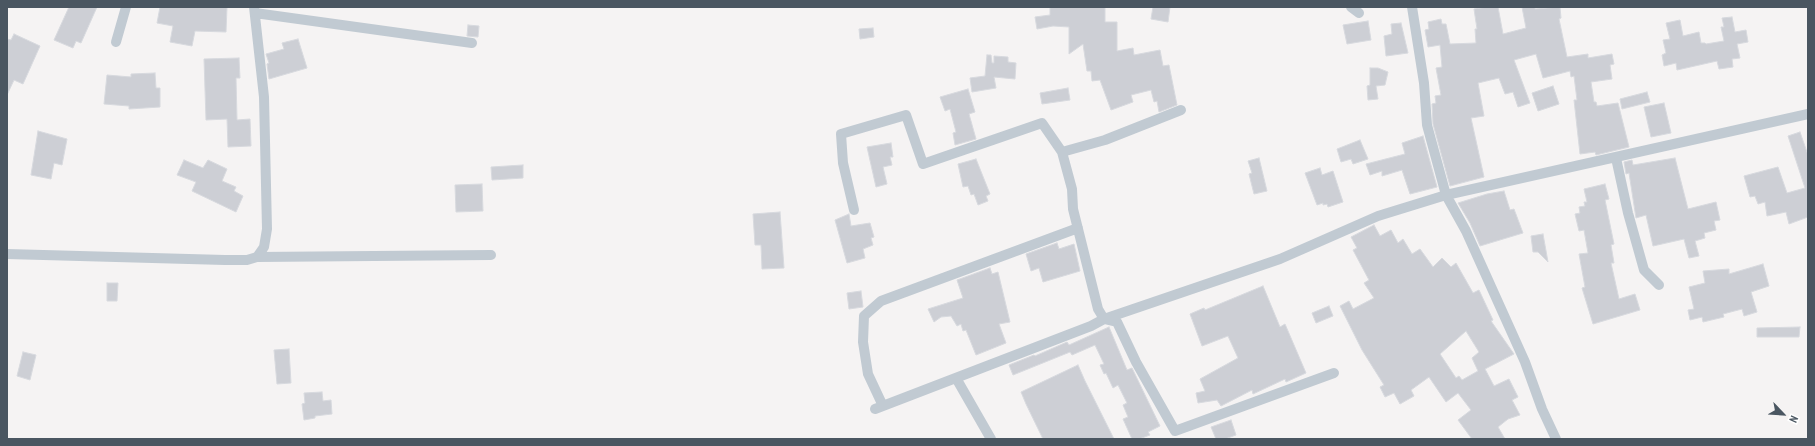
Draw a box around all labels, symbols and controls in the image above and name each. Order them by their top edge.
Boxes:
north arrow [1763,394,1803,434]
text: N [1786,413,1801,425]

